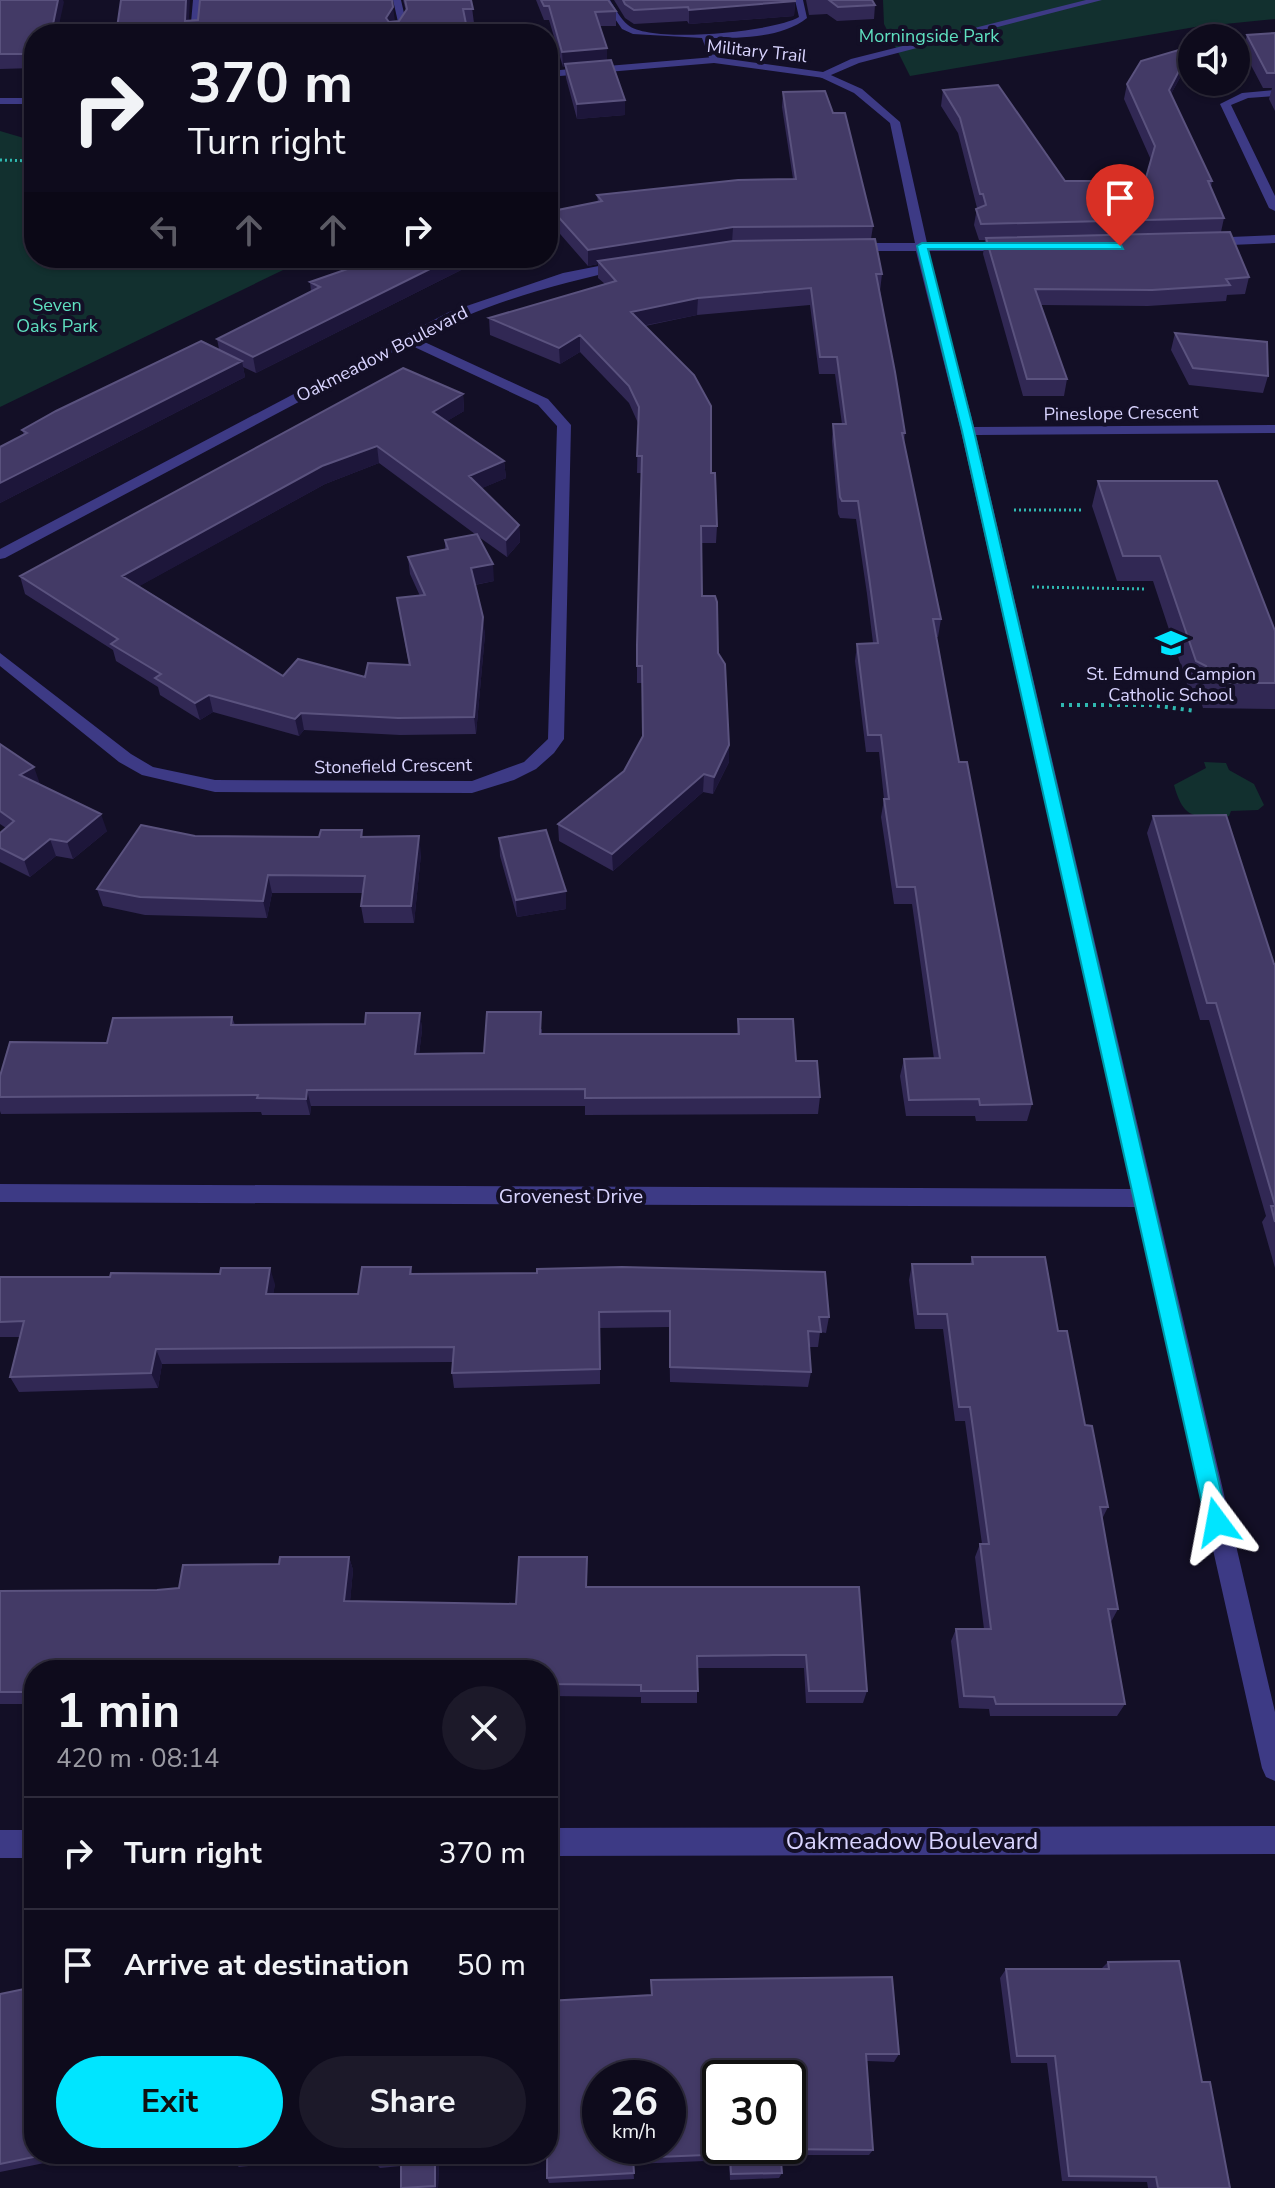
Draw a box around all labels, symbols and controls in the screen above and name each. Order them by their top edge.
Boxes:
park label: Morningside Park [859,24,1000,48]
map controls [1178,24,1250,96]
button: sound [1178,24,1250,96]
street label: Military Trail [706,34,809,68]
text: 370 m [188,45,353,122]
icon: right [56,56,160,160]
text: Turn right [188,118,345,167]
pin [1086,164,1154,246]
icon: arrive [1098,176,1142,220]
icon: left [143,208,187,252]
icon: ahead [227,208,271,252]
icon: ahead [311,208,355,252]
icon: right [395,208,439,252]
park label: Seven Oaks Park [16,293,99,338]
street label: Oakmeadow Boulevard [292,300,472,408]
street label: Pineslope Crescent [1043,400,1199,426]
school or university icon: St. Edmund Campion Catholic School [1154,626,1188,660]
place label: St. Edmund Campion Catholic School [1086,662,1256,707]
street label: Stonefield Crescent [314,753,473,779]
street label: Grovenest Drive [499,1183,643,1210]
position arrow [1175,1480,1259,1564]
text: 1 min [56,1678,180,1744]
button: close [442,1686,526,1770]
text: 420 m · 08:14 [56,1741,219,1776]
street label: Oakmeadow Boulevard [786,1825,1038,1857]
icon: right [56,1831,100,1875]
text: Turn right [124,1833,262,1874]
text: 370 m [439,1833,526,1874]
icon: arrive [56,1943,100,1987]
text: Arrive at destination [124,1945,409,1986]
text: 50 m [457,1945,526,1986]
button: Exit [56,2056,283,2148]
button: Share [299,2056,526,2148]
speed limit sign: 30 [702,2060,806,2164]
text: 26 [610,2075,658,2129]
text: km/h [612,2118,656,2145]

